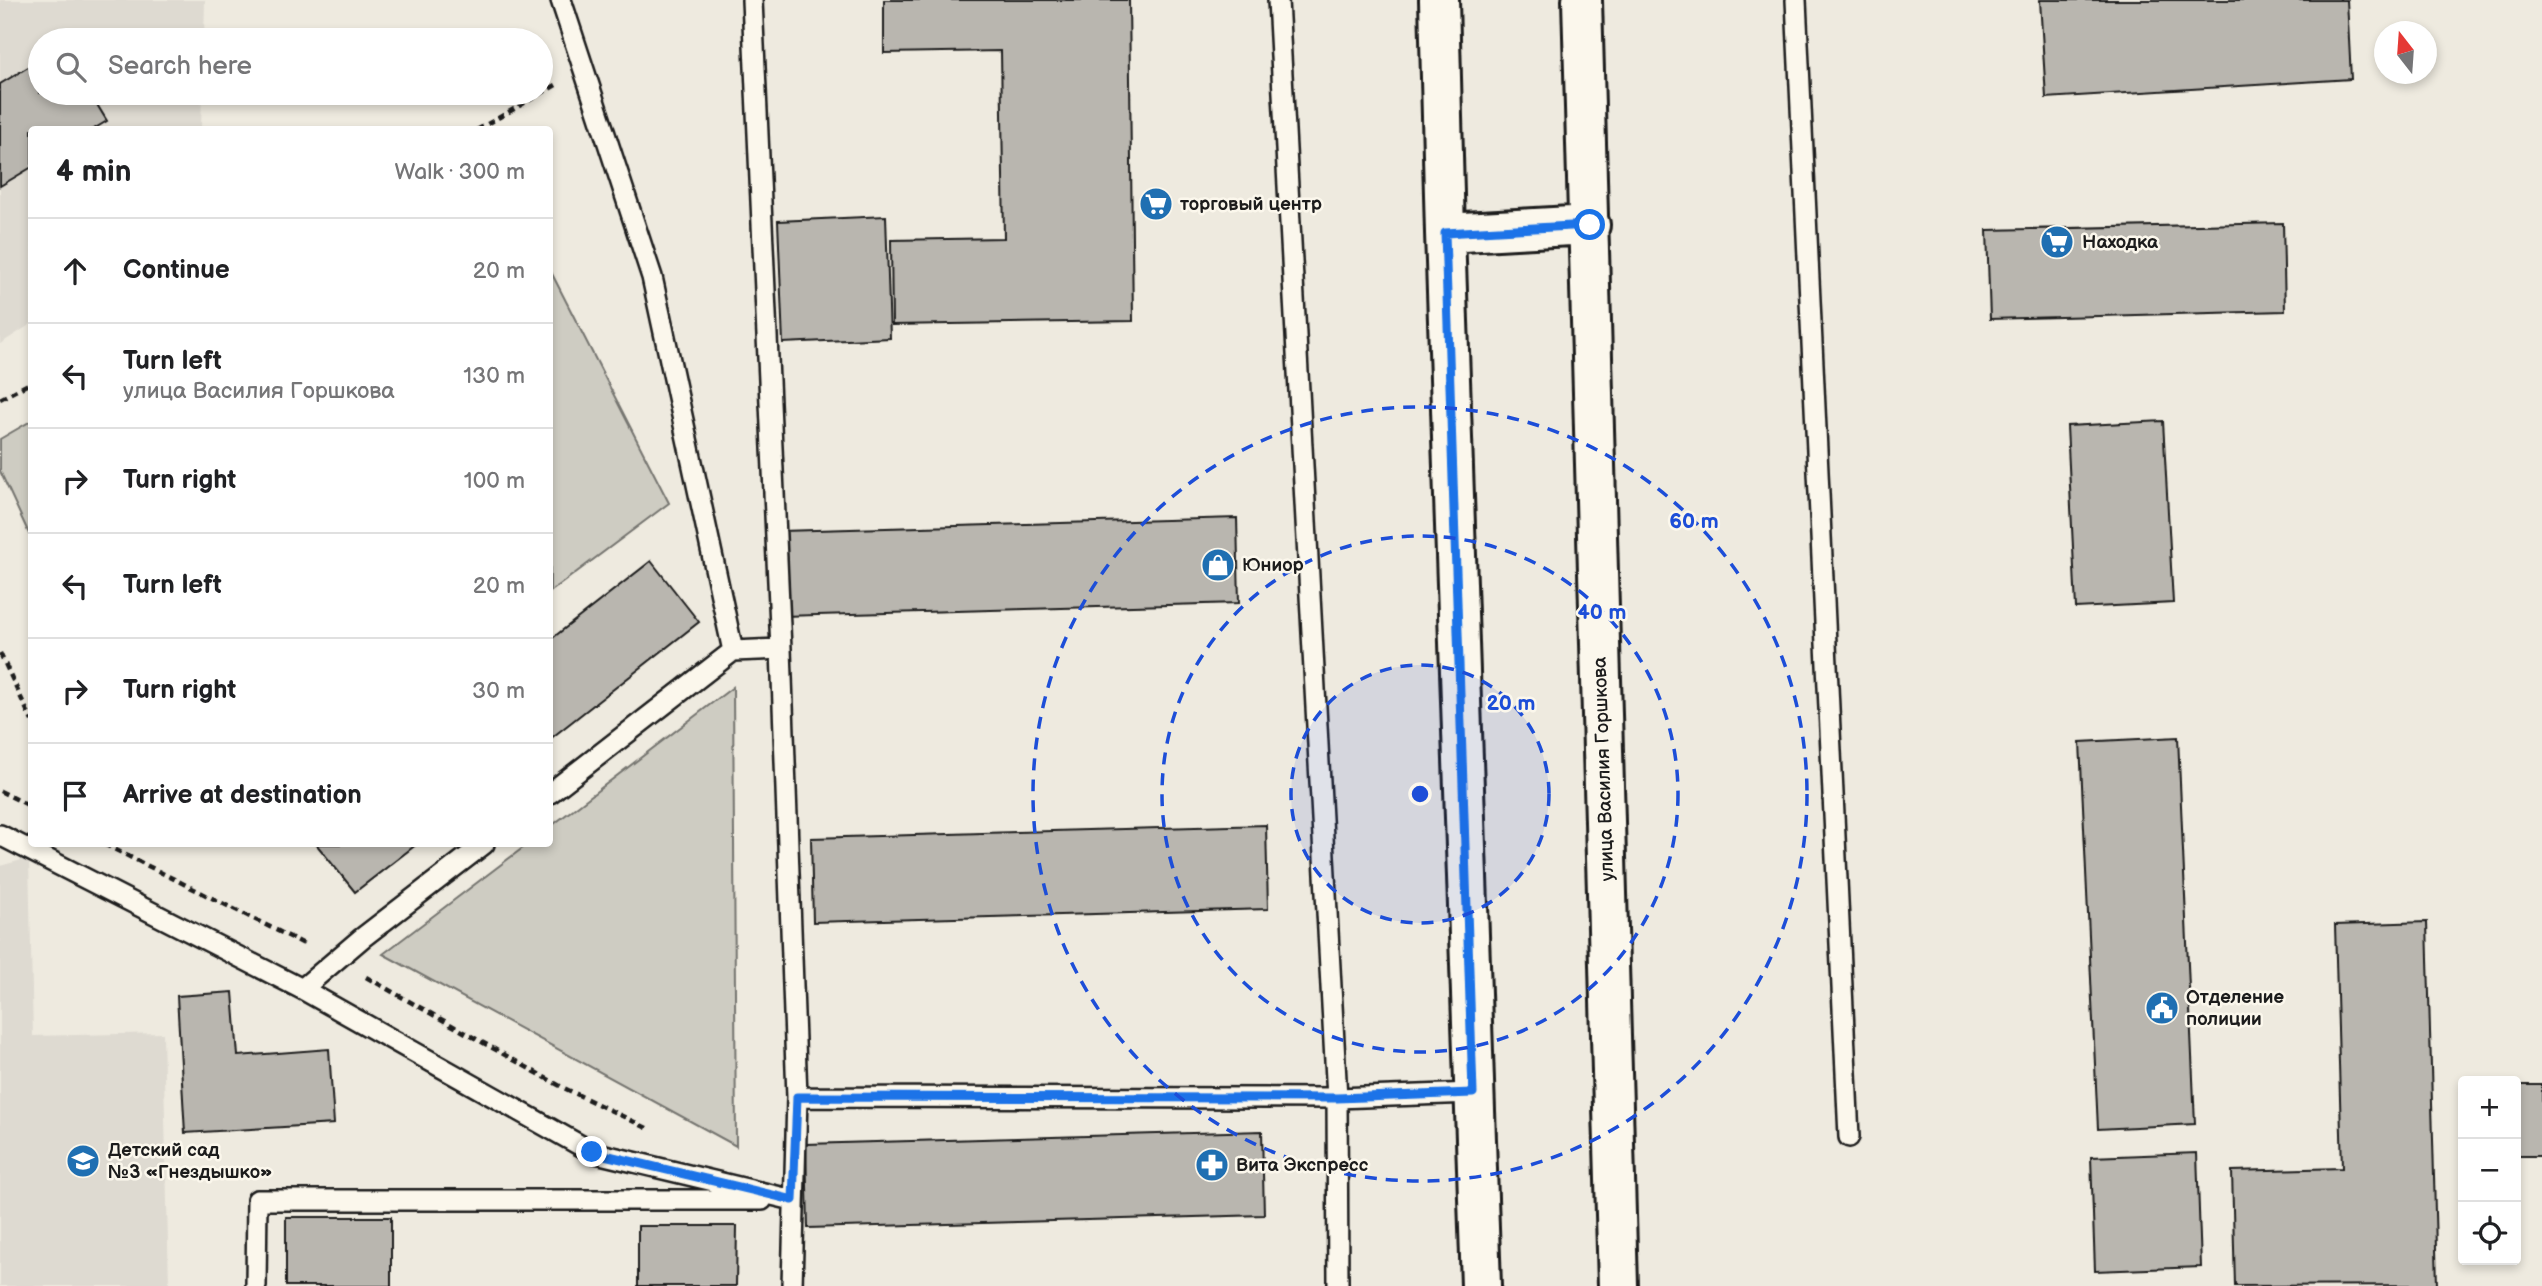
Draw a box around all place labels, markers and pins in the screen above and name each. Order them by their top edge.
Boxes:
supermarket icon: торговый центр [1137,185,1175,223]
place label: торговый центр [1180,193,1323,216]
supermarket icon: Находка [2038,223,2076,261]
place label: Находка [2082,231,2159,254]
shop icon: Юниор [1199,546,1237,584]
place label: Юниор [1242,554,1305,577]
centre of rings [1408,782,1432,806]
place label: Отделение полиции [2186,986,2285,1031]
public building icon: Отделение полиции [2143,989,2181,1027]
place label: Детский сад №3 «Гнездышко» [108,1139,273,1184]
school or university icon: Детский сад №3 «Гнездышко» [64,1142,102,1180]
pharmacy icon: Вита Экспресс [1193,1146,1231,1184]
place label: Вита Экспресс [1236,1154,1369,1177]

